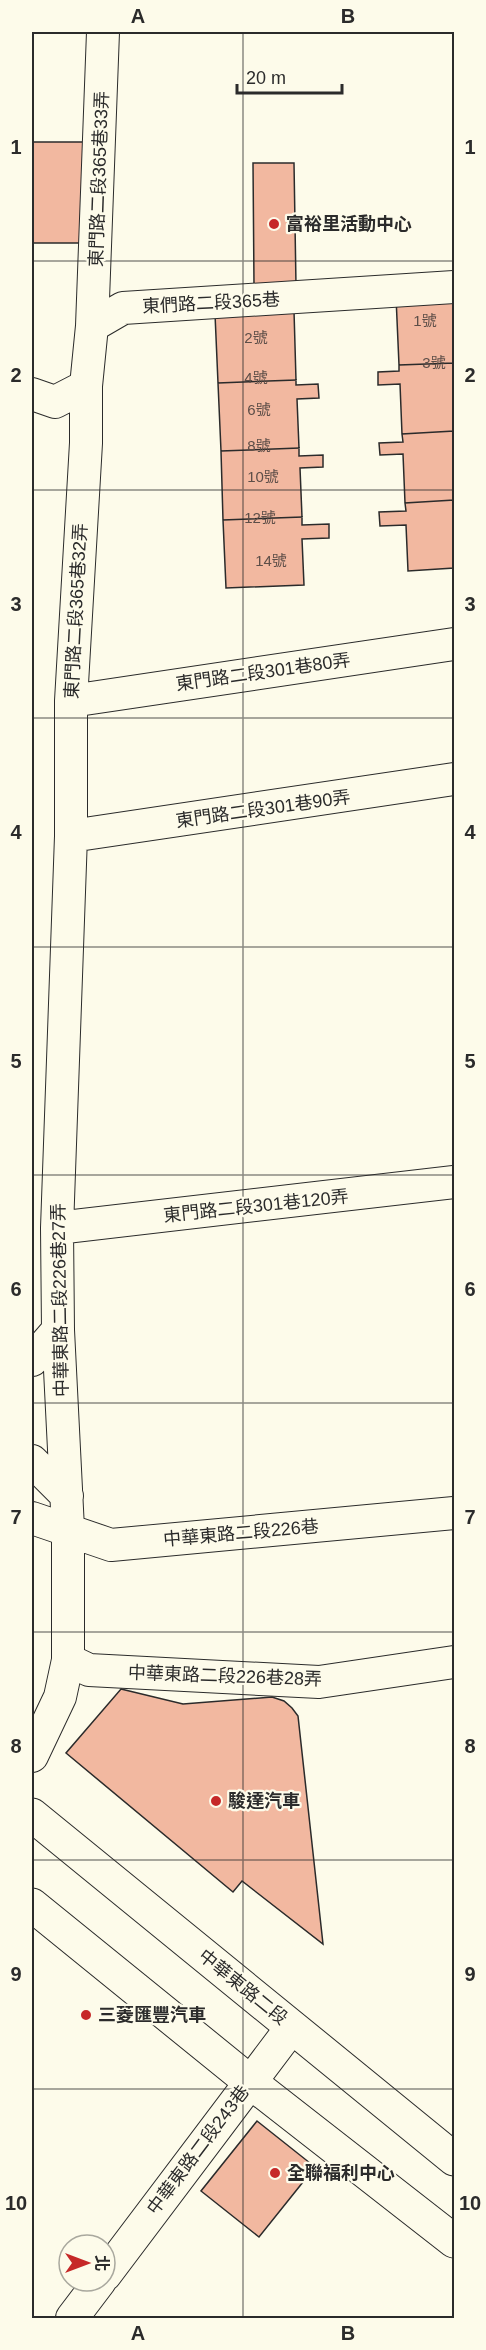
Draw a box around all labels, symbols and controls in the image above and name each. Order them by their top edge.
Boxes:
text: A [131,5,145,27]
text: B [341,5,355,27]
scale bar [237,57,342,95]
text: 20 m [246,68,286,88]
street label: 東門路二段365巷33弄 [86,91,112,267]
text: 1 [10,136,22,158]
text: 1 [464,136,476,158]
place label: 富裕里活動中心 [286,214,412,234]
marker: 富裕里活動中心 [267,217,281,231]
street label: 東們路二段365巷 [142,289,280,317]
house number: 1號 [413,312,437,329]
house number: 2號 [244,329,268,346]
house number: 3號 [422,354,446,371]
text: 2 [10,364,22,386]
text: 2 [464,364,476,386]
house number: 4號 [244,369,268,386]
house number: 6號 [247,401,271,418]
house number: 8號 [247,437,271,454]
house number: 10號 [247,468,279,485]
house number: 12號 [244,509,276,526]
street label: 東門路二段365巷32弄 [61,523,91,699]
house number: 14號 [255,552,287,569]
text: 3 [10,593,22,615]
text: 3 [464,593,476,615]
street label: 東門路二段301巷80弄 [174,650,352,694]
street label: 東門路二段301巷90弄 [174,787,352,831]
text: 4 [10,821,22,843]
text: 4 [464,821,476,843]
text: 5 [10,1050,22,1072]
text: 5 [464,1050,476,1072]
street label: 東門路二段301巷120弄 [162,1186,350,1226]
street label: 中華東路二段226巷27弄 [48,1203,72,1397]
text: 6 [10,1278,22,1300]
text: 6 [464,1278,476,1300]
text: 7 [10,1506,22,1528]
text: 7 [464,1506,476,1528]
street label: 中華東路二段226巷 [162,1516,320,1550]
street label: 中華東路二段226巷28弄 [128,1663,322,1689]
text: 8 [10,1735,22,1757]
text: 8 [464,1735,476,1757]
place label: 駿達汽車 [228,1791,300,1811]
marker: 駿達汽車 [209,1794,223,1808]
street label: 中華東路二段 [195,1945,291,2029]
text: 9 [10,1963,22,1985]
text: 9 [464,1963,476,1985]
place label: 三菱匯豐汽車 [98,2005,206,2025]
marker: 三菱匯豐汽車 [79,2008,93,2022]
street label: 中華東路二段243巷 [143,2082,253,2218]
place label: 全聯福利中心 [287,2163,395,2183]
marker: 全聯福利中心 [268,2166,282,2180]
text: 10 [5,2192,27,2214]
text: 10 [459,2192,481,2214]
north arrow [57,2233,117,2293]
text: 北 [93,2255,110,2271]
text: A [131,2322,145,2344]
text: B [341,2322,355,2344]

